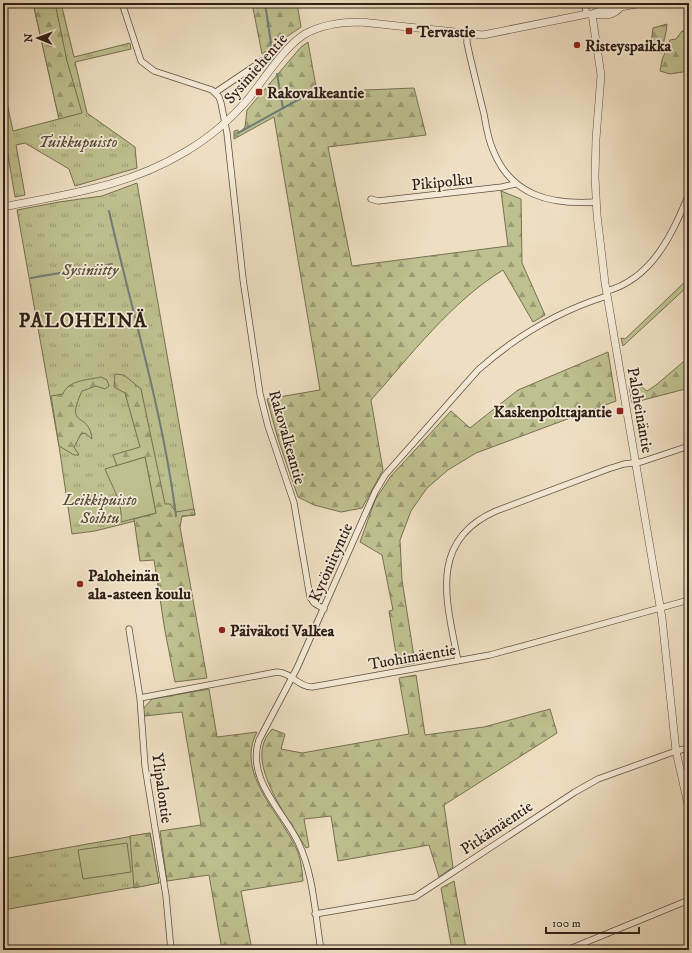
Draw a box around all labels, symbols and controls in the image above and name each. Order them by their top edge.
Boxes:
north arrow [18,18,58,58]
place label: Tervastie [416,22,476,42]
marker: Tervastie [404,26,414,36]
street label: Sysimiehentie [220,29,292,108]
text: N [22,33,36,42]
place label: Risteyspaikka [585,36,673,56]
marker: Risteyspaikka [572,40,582,50]
place label: Rakovalkeantie [267,83,364,103]
marker: Rakovalkeantie [254,87,264,97]
park label: Tuikkupuisto [39,132,117,152]
street label: Pikipolku [410,169,474,195]
park label: Sysiniitty [61,260,120,280]
district label: PALOHEINÄ [18,308,148,334]
street label: Paloheinäntie [623,366,657,455]
street label: Rakovalkeantie [264,388,310,487]
place label: Kaskenpolttajantie [494,402,612,422]
marker: Kaskenpolttajantie [615,406,625,416]
park label: Leikkipuisto Soihtu [62,490,137,528]
street label: Kytöniityntie [305,519,357,605]
place label: Paloheinän ala-asteen koulu [88,566,191,604]
marker: Paloheinän ala-asteen koulu [75,579,85,589]
place label: Päiväkoti Valkea [230,621,335,641]
marker: Päiväkoti Valkea [217,625,227,635]
street label: Tuohimäentie [367,639,458,675]
street label: Ylipalontie [147,752,177,825]
street label: Pitkämäentie [457,796,537,859]
scale bar [546,909,639,935]
text: 100 m [552,916,581,931]

